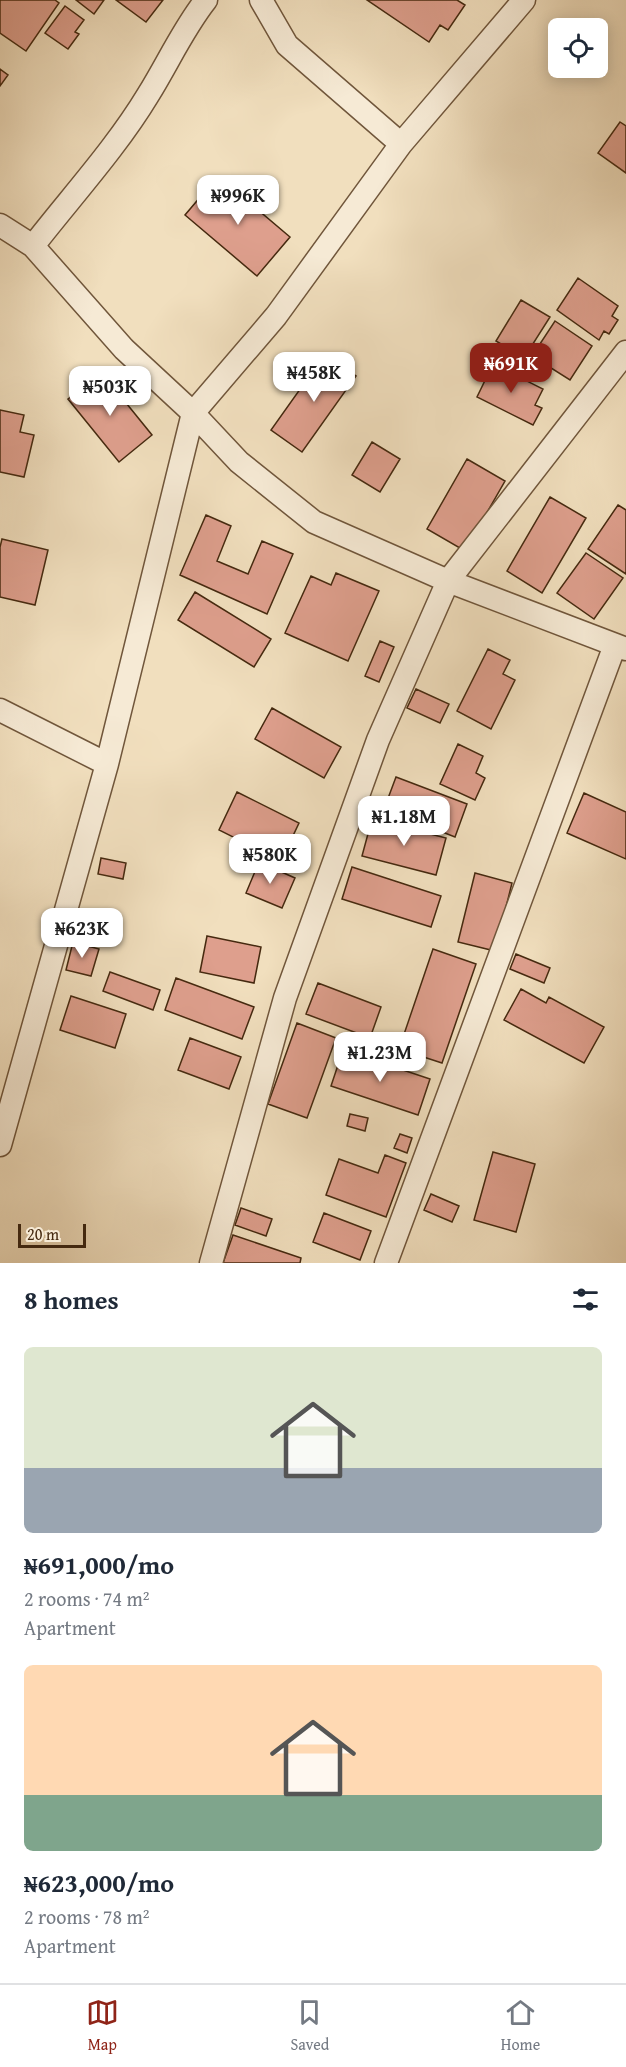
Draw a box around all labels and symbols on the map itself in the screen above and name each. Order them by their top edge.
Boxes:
pin: ₦996K [196,175,280,226]
pin: ₦691K [469,343,553,394]
pin: ₦458K [272,352,356,403]
pin: ₦503K [68,366,152,417]
pin: ₦1.18M [355,796,453,847]
pin: ₦580K [228,834,312,885]
pin: ₦623K [40,908,124,959]
pin: ₦1.23M [331,1032,429,1083]
scale bar [18,1221,86,1248]

